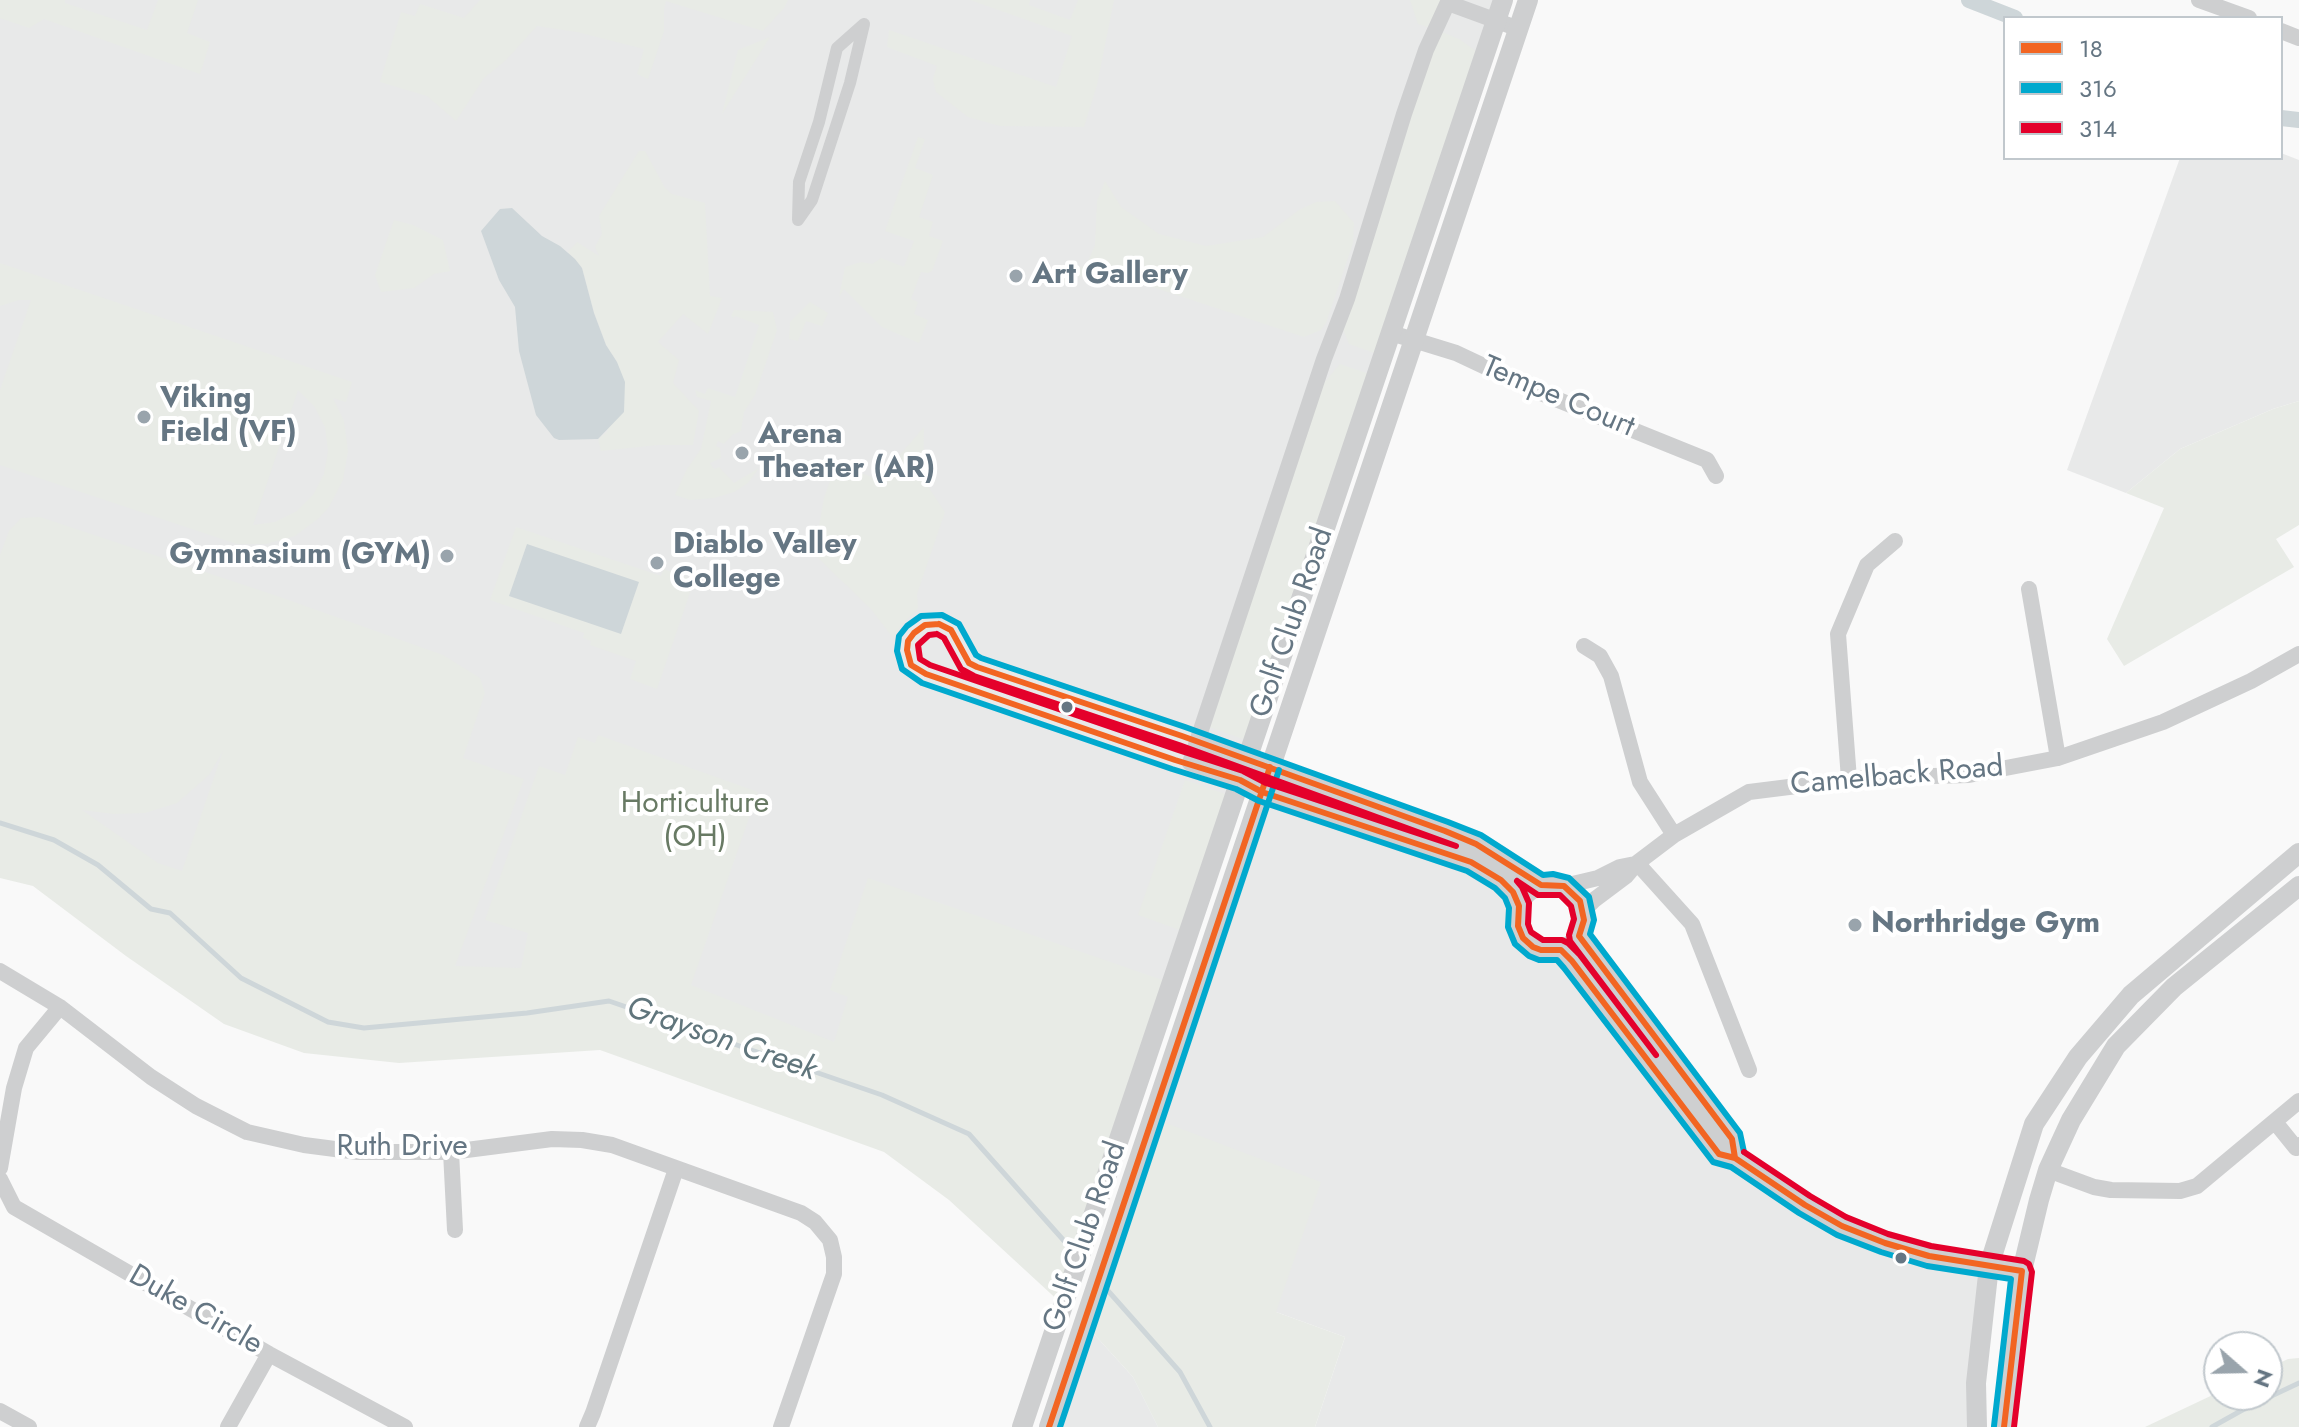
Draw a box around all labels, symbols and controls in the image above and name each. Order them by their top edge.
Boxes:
legend [2003,16,2283,160]
text: 18 [2079,31,2103,66]
text: 316 [2079,71,2117,106]
text: 314 [2079,111,2117,146]
place label: Art Gallery [1032,258,1188,294]
marker: Art Gallery [1007,267,1025,285]
street label: Tempe Court [1477,350,1639,446]
place label: Viking Field (VF) [160,382,297,452]
marker: Viking Field (VF) [135,408,153,426]
place label: Arena Theater (AR) [758,418,935,488]
marker: Arena Theater (AR) [733,444,751,462]
street label: Golf Club Road [1244,523,1342,723]
place label: Diablo Valley College [673,528,857,598]
place label: Gymnasium (GYM) [169,538,431,574]
marker: Gymnasium (GYM) [438,547,456,565]
marker: Diablo Valley College [648,554,666,572]
unlabelled marker [1059,699,1075,715]
street label: Camelback Road [1789,750,2005,804]
park label: Horticulture (OH) [621,787,769,858]
place label: Northridge Gym [1871,907,2100,943]
marker: Northridge Gym [1846,916,1864,934]
water label: Grayson Creek [621,990,821,1090]
street label: Ruth Drive [336,1130,468,1166]
street label: Golf Club Road [1037,1137,1135,1337]
unlabelled marker [1893,1250,1909,1266]
street label: Duke Circle [122,1258,268,1364]
north arrow [2203,1331,2283,1411]
text: N [2246,1365,2282,1392]

